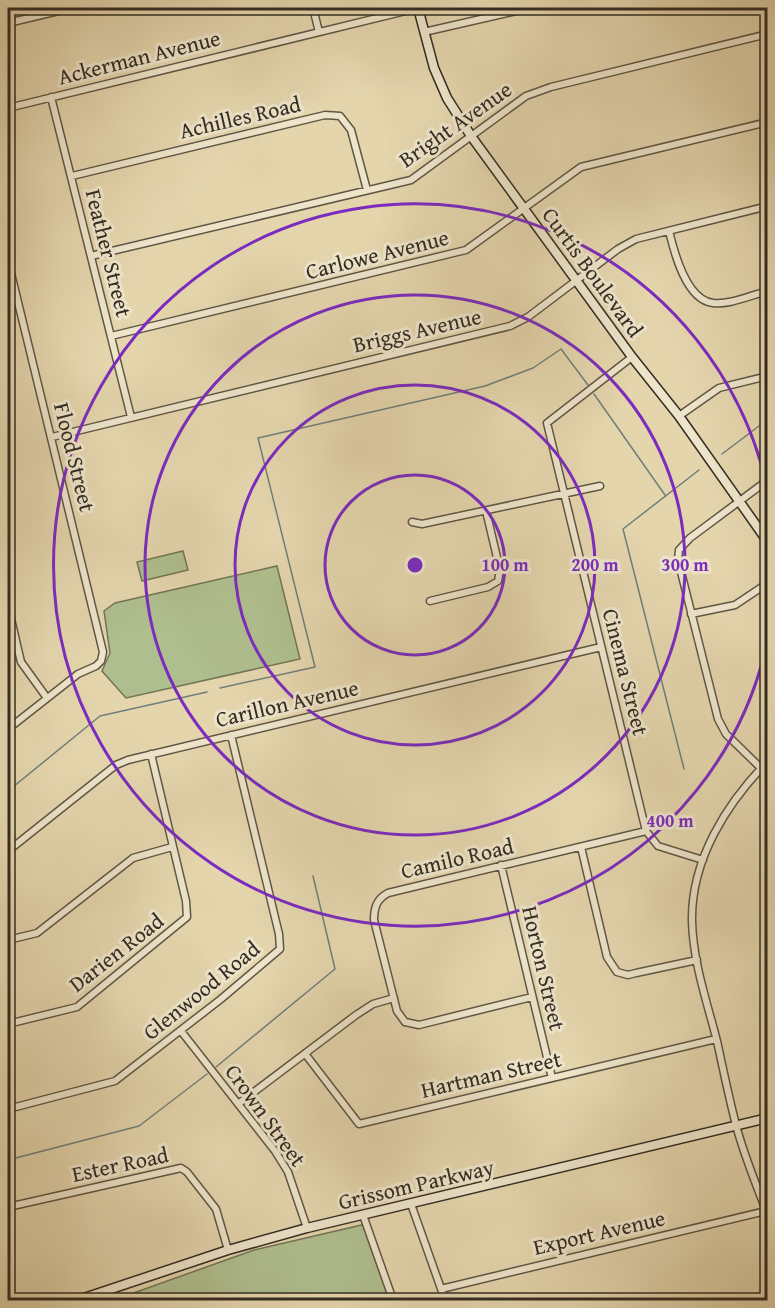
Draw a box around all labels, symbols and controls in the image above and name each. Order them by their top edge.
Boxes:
street label: Ackerman Avenue [55,21,223,93]
street label: Bright Avenue [392,73,518,175]
street label: Achilles Road [176,87,304,146]
street label: Feather Street [78,186,140,320]
street label: Curtis Boulevard [535,200,651,344]
street label: Carlowe Avenue [302,221,452,287]
street label: Briggs Avenue [350,300,484,360]
street label: Flood Street [46,399,104,515]
text: 100 m [481,551,529,578]
text: 200 m [571,551,619,578]
text: 300 m [661,551,709,578]
centre of rings [405,555,425,575]
street label: Cinema Street [595,605,657,739]
street label: Carillon Avenue [212,671,362,735]
text: 400 m [646,807,694,834]
street label: Camilo Road [397,829,517,887]
street label: Horton Street [514,903,574,1034]
street label: Darien Road [62,905,170,999]
street label: Glenwood Road [136,933,267,1047]
street label: Hartman Street [418,1042,565,1106]
street label: Crown Street [218,1057,314,1173]
street label: Ester Road [69,1138,171,1190]
street label: Grissom Parkway [335,1151,497,1217]
street label: Export Avenue [530,1201,668,1263]

